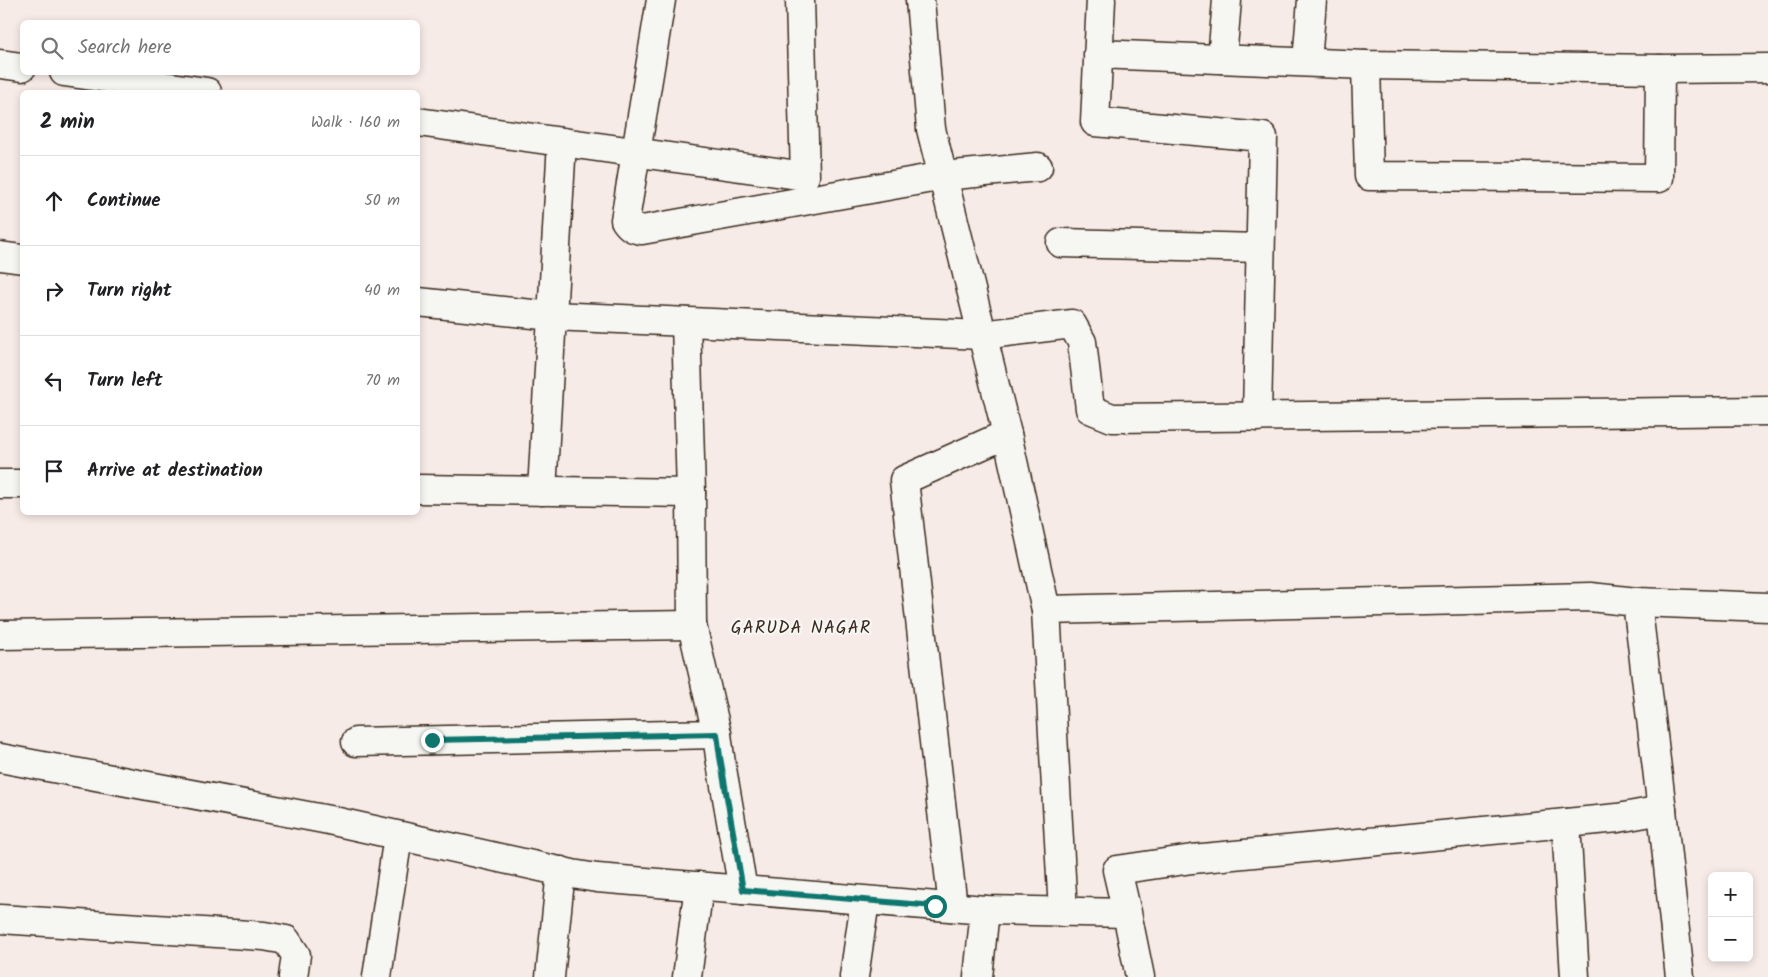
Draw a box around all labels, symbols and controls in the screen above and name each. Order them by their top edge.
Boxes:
search box [20,20,420,75]
text: Search here [78,33,172,63]
icon: search [38,34,66,62]
text: 2 min [40,106,95,139]
text: Walk · 160 m [311,110,400,135]
text: Continue [87,186,160,216]
icon: ahead [40,187,68,215]
text: 50 m [364,188,400,213]
text: Turn right [87,276,172,306]
icon: right [40,277,68,305]
text: 40 m [364,278,400,303]
text: Turn left [87,366,162,396]
icon: left [40,367,68,395]
text: 70 m [365,368,400,393]
text: Arrive at destination [87,456,263,486]
icon: arrive [40,457,68,485]
district label: GARUDA NAGAR [731,614,871,643]
route end [421,729,444,752]
map controls [1708,872,1753,962]
button: + [1708,872,1753,917]
route start [924,895,947,918]
button: − [1708,917,1753,962]

